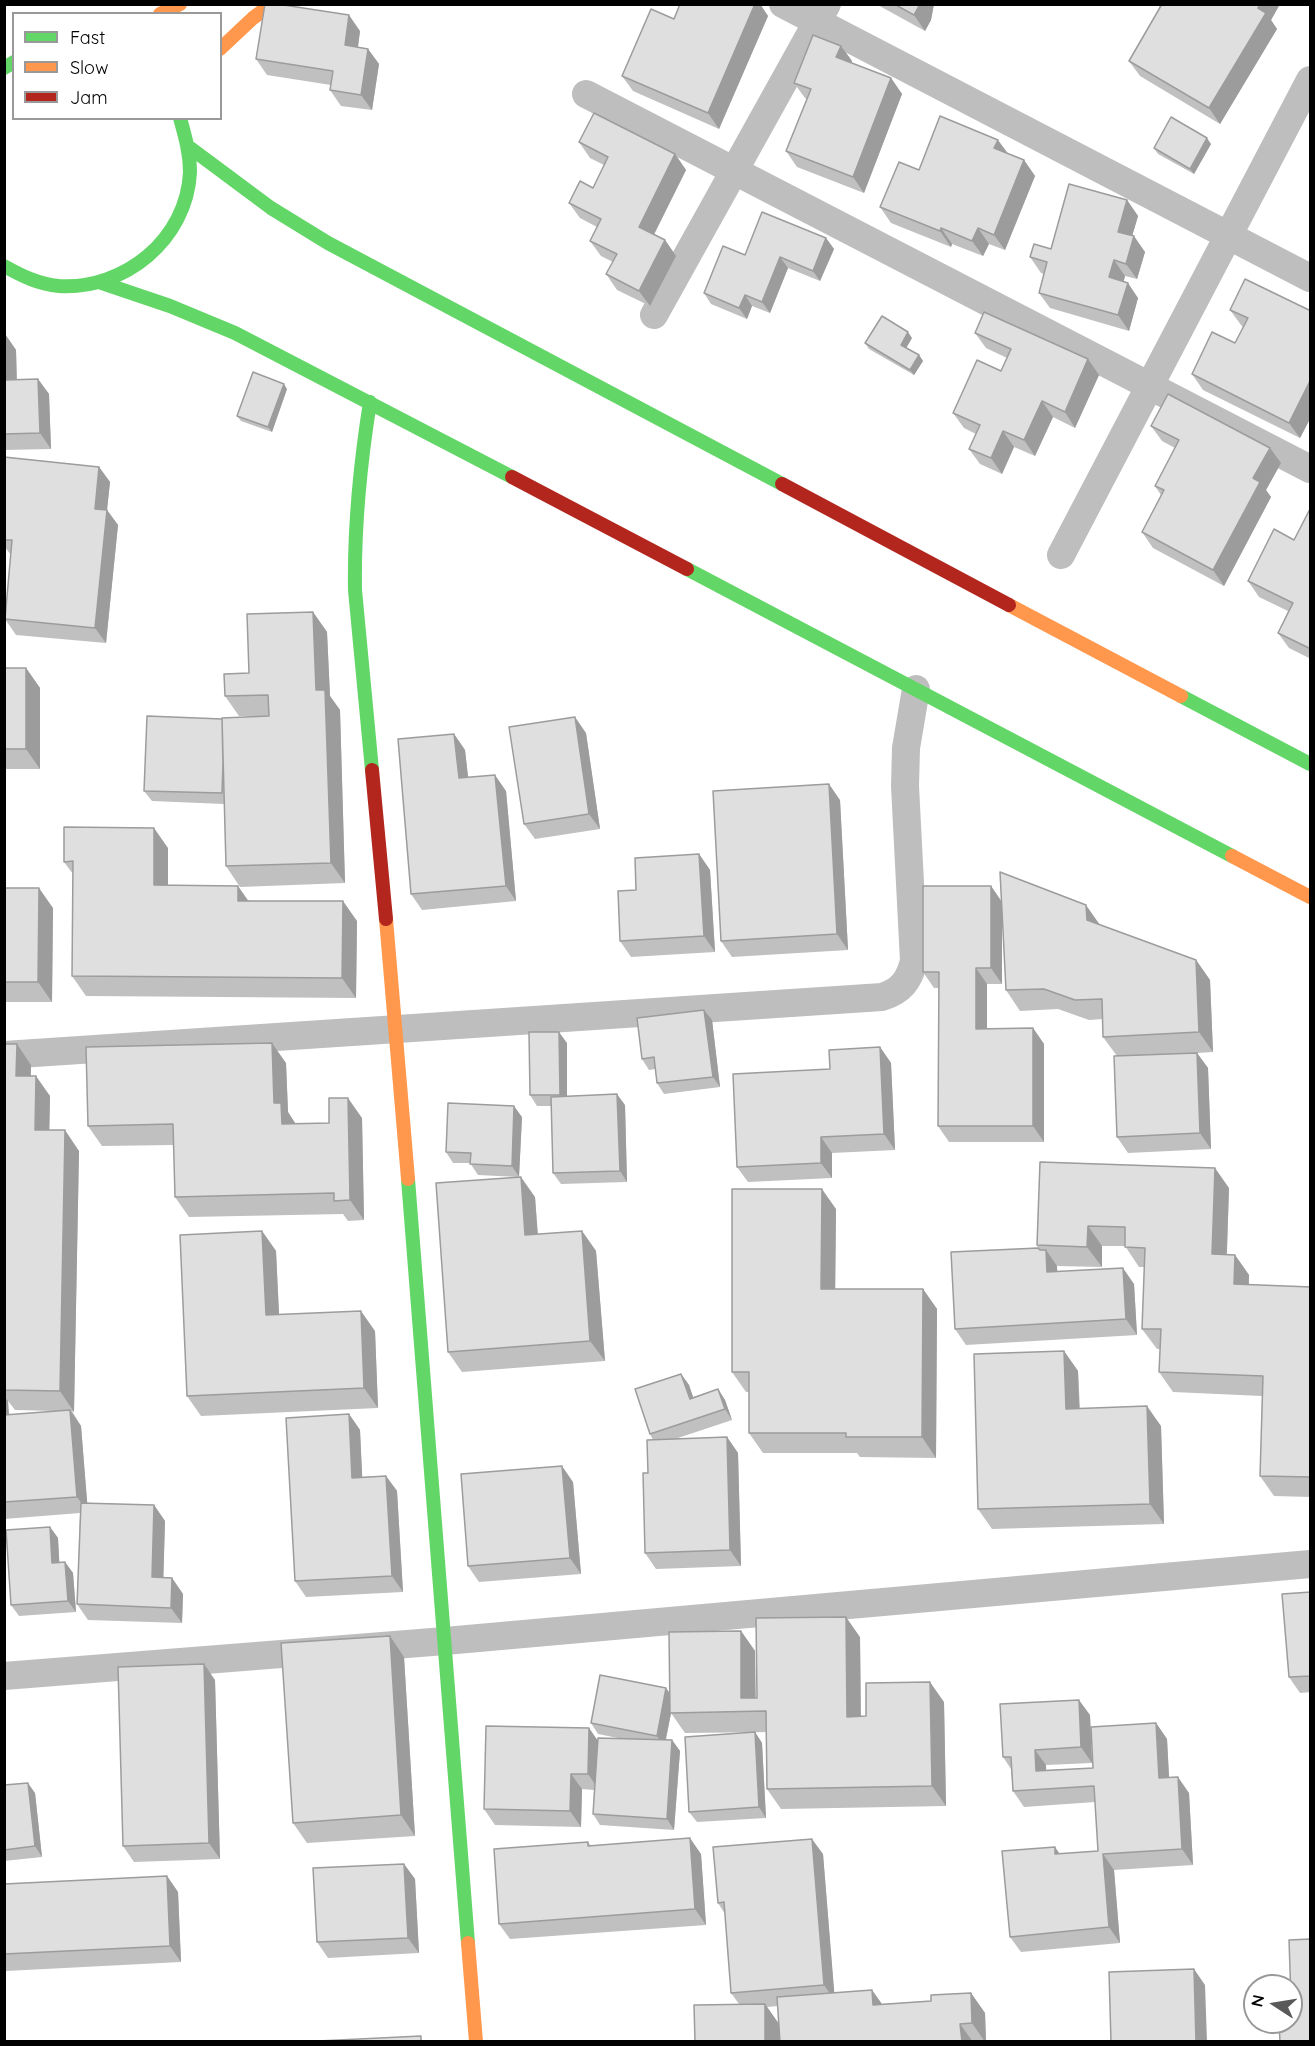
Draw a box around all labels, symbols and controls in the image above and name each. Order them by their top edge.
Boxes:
legend [12,12,222,120]
text: Fast [70,26,105,49]
text: Slow [70,56,108,79]
text: Jam [70,86,108,109]
north arrow [1243,1974,1303,2034]
text: N [1246,1993,1268,2009]

